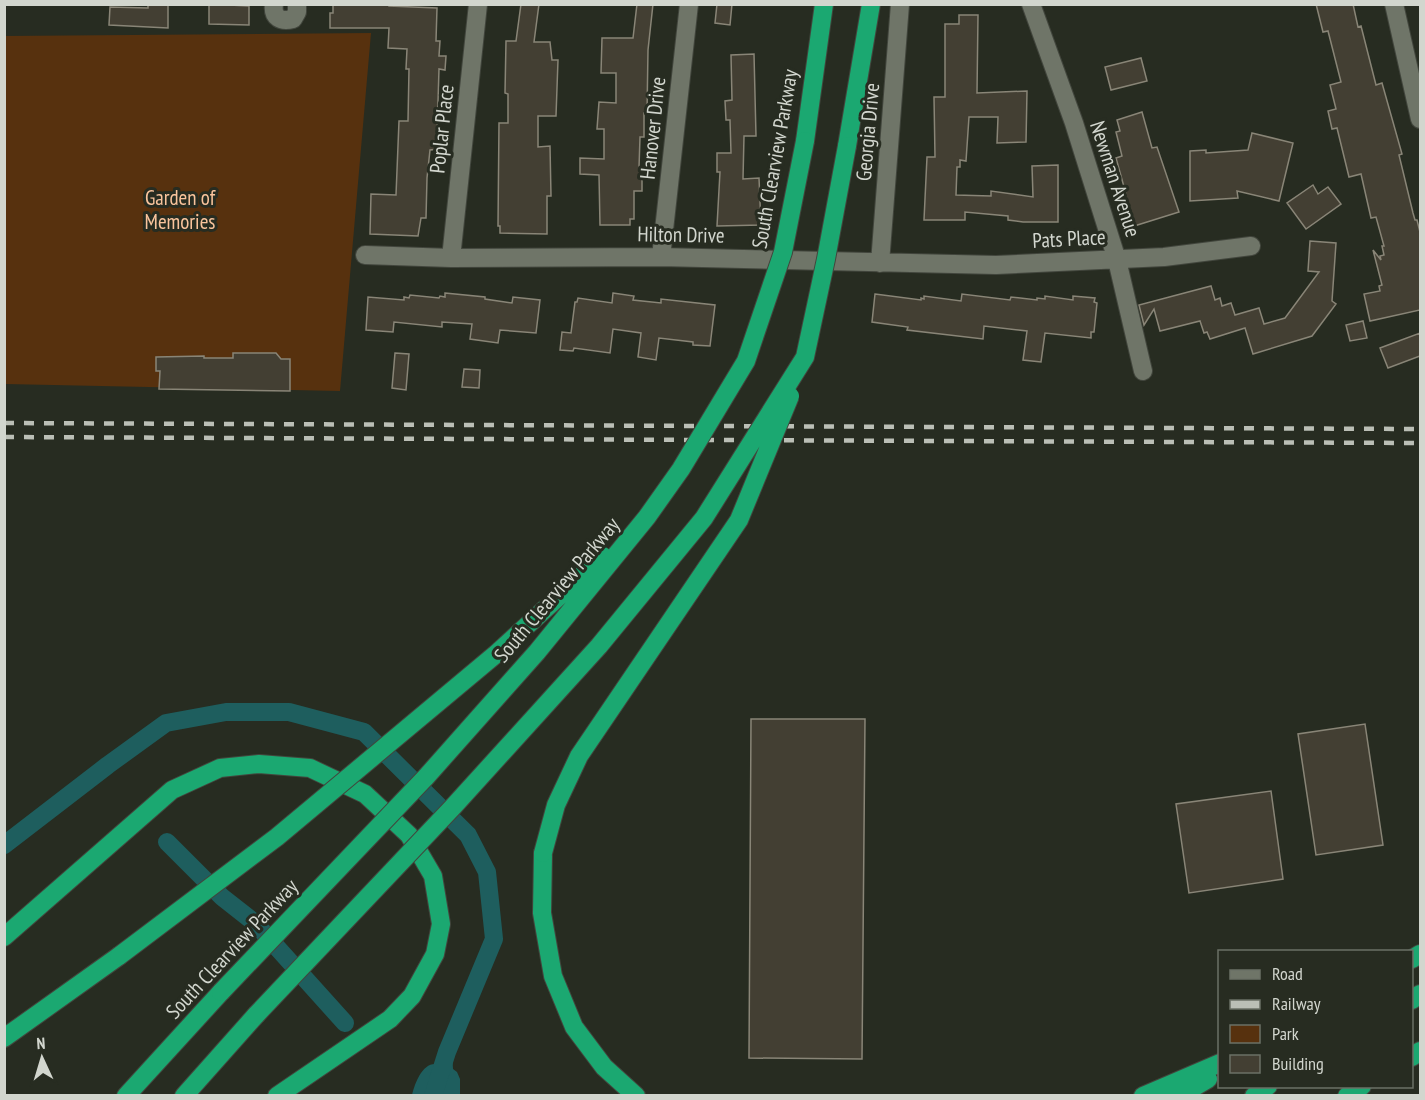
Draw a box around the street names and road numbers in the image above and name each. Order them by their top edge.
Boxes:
street label: South Clearview Parkway [745,67,804,251]
street label: Hanover Drive [634,75,671,181]
street label: Georgia Drive [850,82,885,182]
street label: Poplar Place [423,83,460,175]
street label: Newman Avenue [1084,117,1147,240]
street label: Hilton Drive [637,220,725,249]
street label: Pats Place [1032,223,1106,254]
street label: South Clearview Parkway [488,511,625,668]
street label: South Clearview Parkway [160,873,303,1024]

